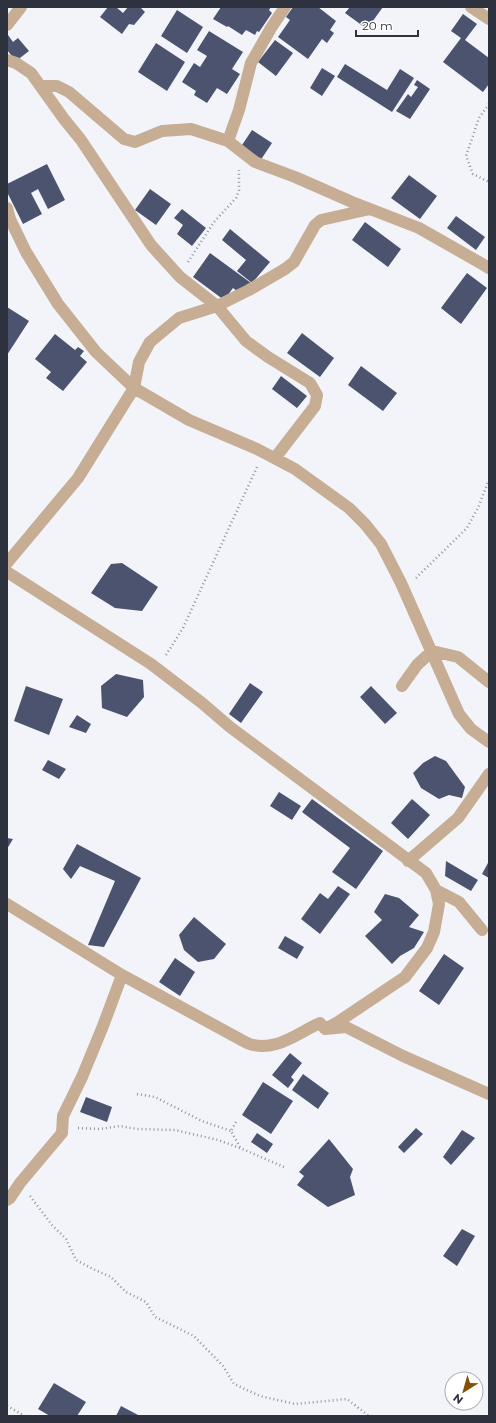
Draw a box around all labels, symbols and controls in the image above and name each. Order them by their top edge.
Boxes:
scale bar [356,12,418,38]
text: 20 m [362,18,393,33]
north arrow [444,1371,484,1411]
text: N [450,1391,466,1407]

